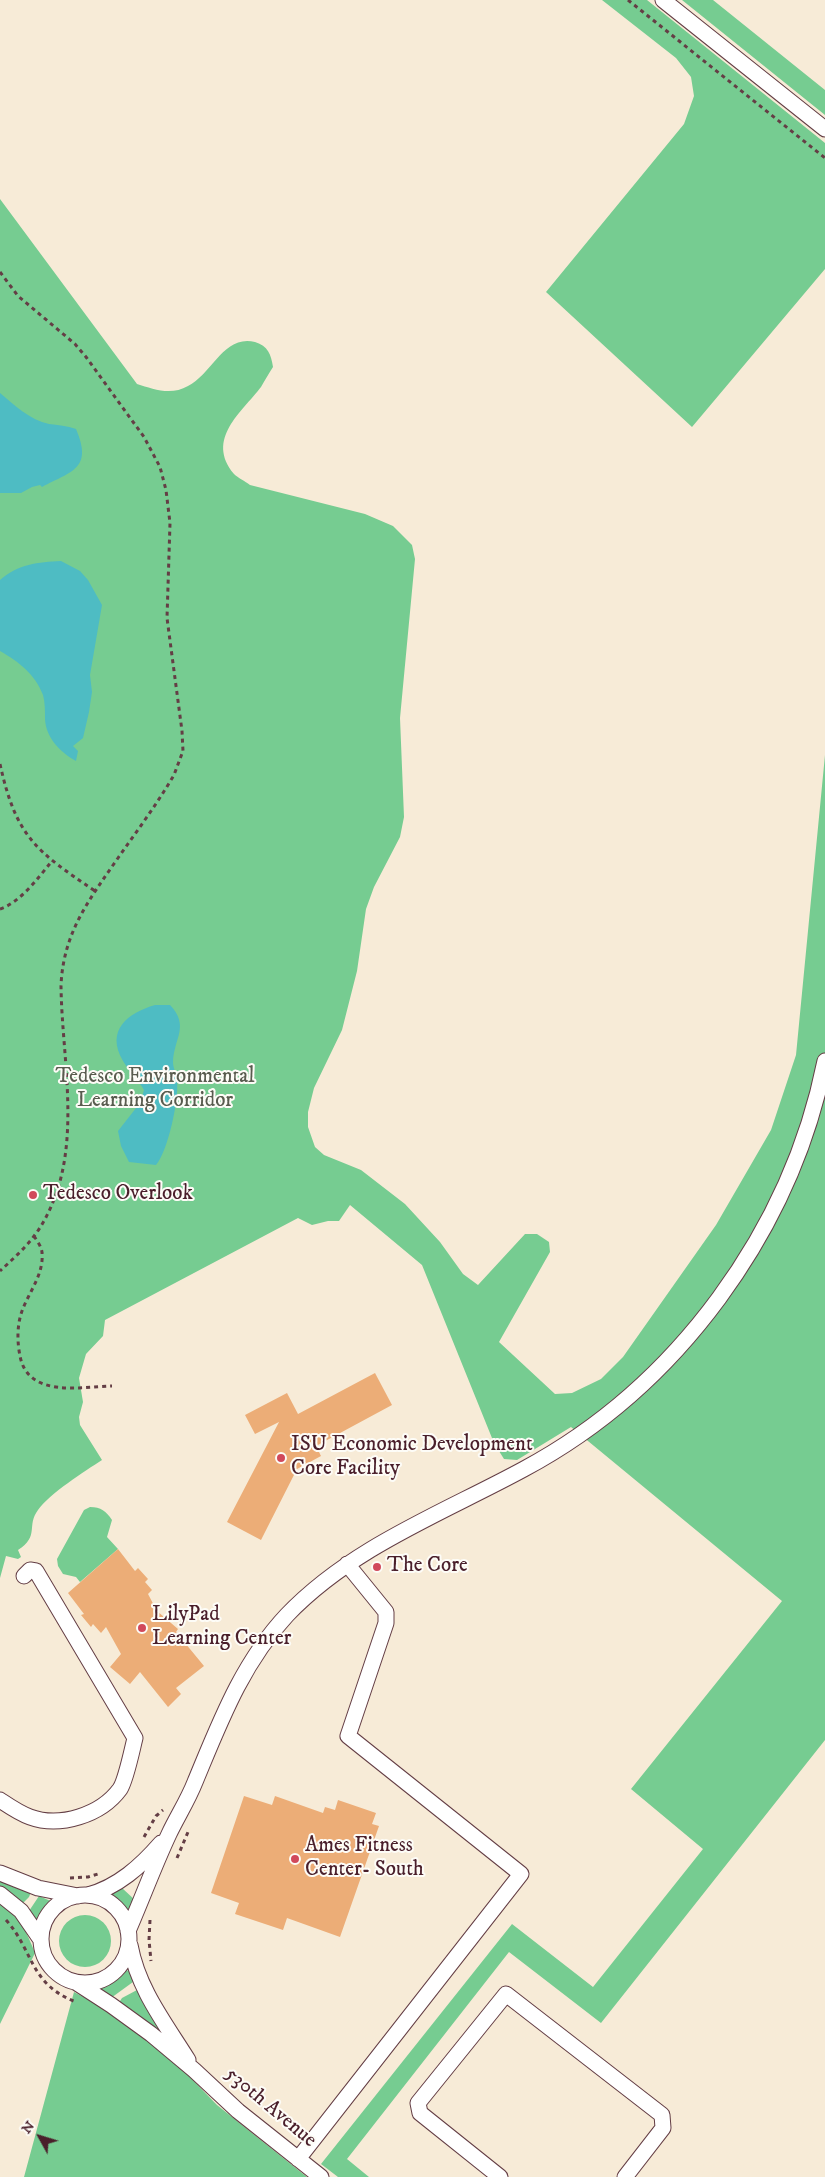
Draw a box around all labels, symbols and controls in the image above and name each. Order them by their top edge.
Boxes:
park label: Tedesco Environmental Learning Corridor [55,1065,255,1115]
place label: Tedesco Overlook [43,1182,193,1208]
marker: Tedesco Overlook [27,1189,39,1201]
place label: ISU Economic Development Core Facility [291,1433,533,1483]
marker: ISU Economic Development Core Facility [275,1452,287,1464]
place label: The Core [387,1554,468,1580]
marker: The Core [371,1561,383,1573]
place label: LilyPad Learning Center [152,1603,291,1653]
marker: LilyPad Learning Center [136,1622,148,1634]
place label: Ames Fitness Center- South [305,1834,424,1884]
marker: Ames Fitness Center- South [289,1853,301,1865]
street label: 530th Avenue [219,2062,321,2154]
north arrow [15,2112,65,2162]
text: N [18,2117,39,2138]

